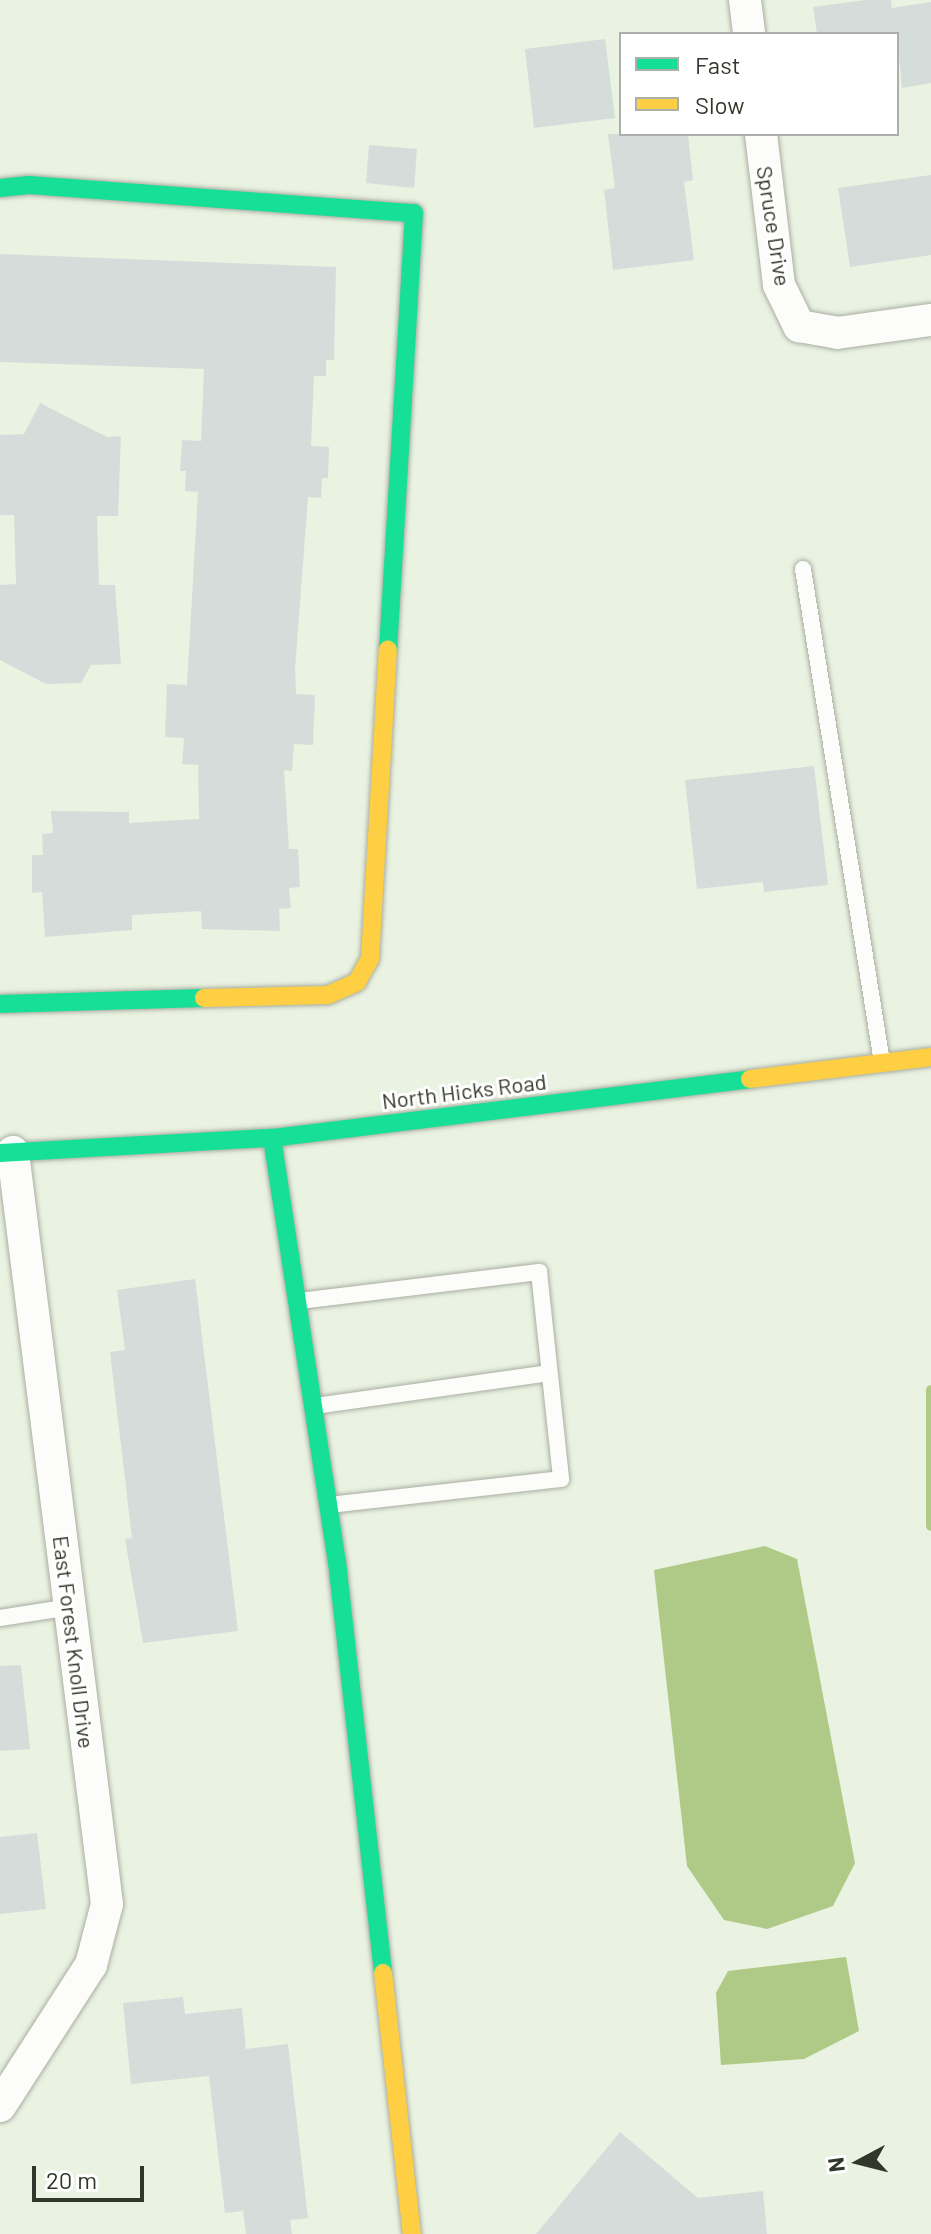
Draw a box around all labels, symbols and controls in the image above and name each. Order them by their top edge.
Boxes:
legend [619,32,899,136]
text: Fast [695,50,740,79]
text: Slow [695,90,744,119]
street label: Spruce Drive [751,164,797,288]
street label: North Hicks Road [380,1068,548,1114]
street label: East Forest Knoll Drive [48,1534,100,1750]
north arrow [819,2122,899,2202]
scale bar [36,2150,148,2200]
text: N [821,2156,849,2174]
text: 20 m [46,2165,97,2194]

